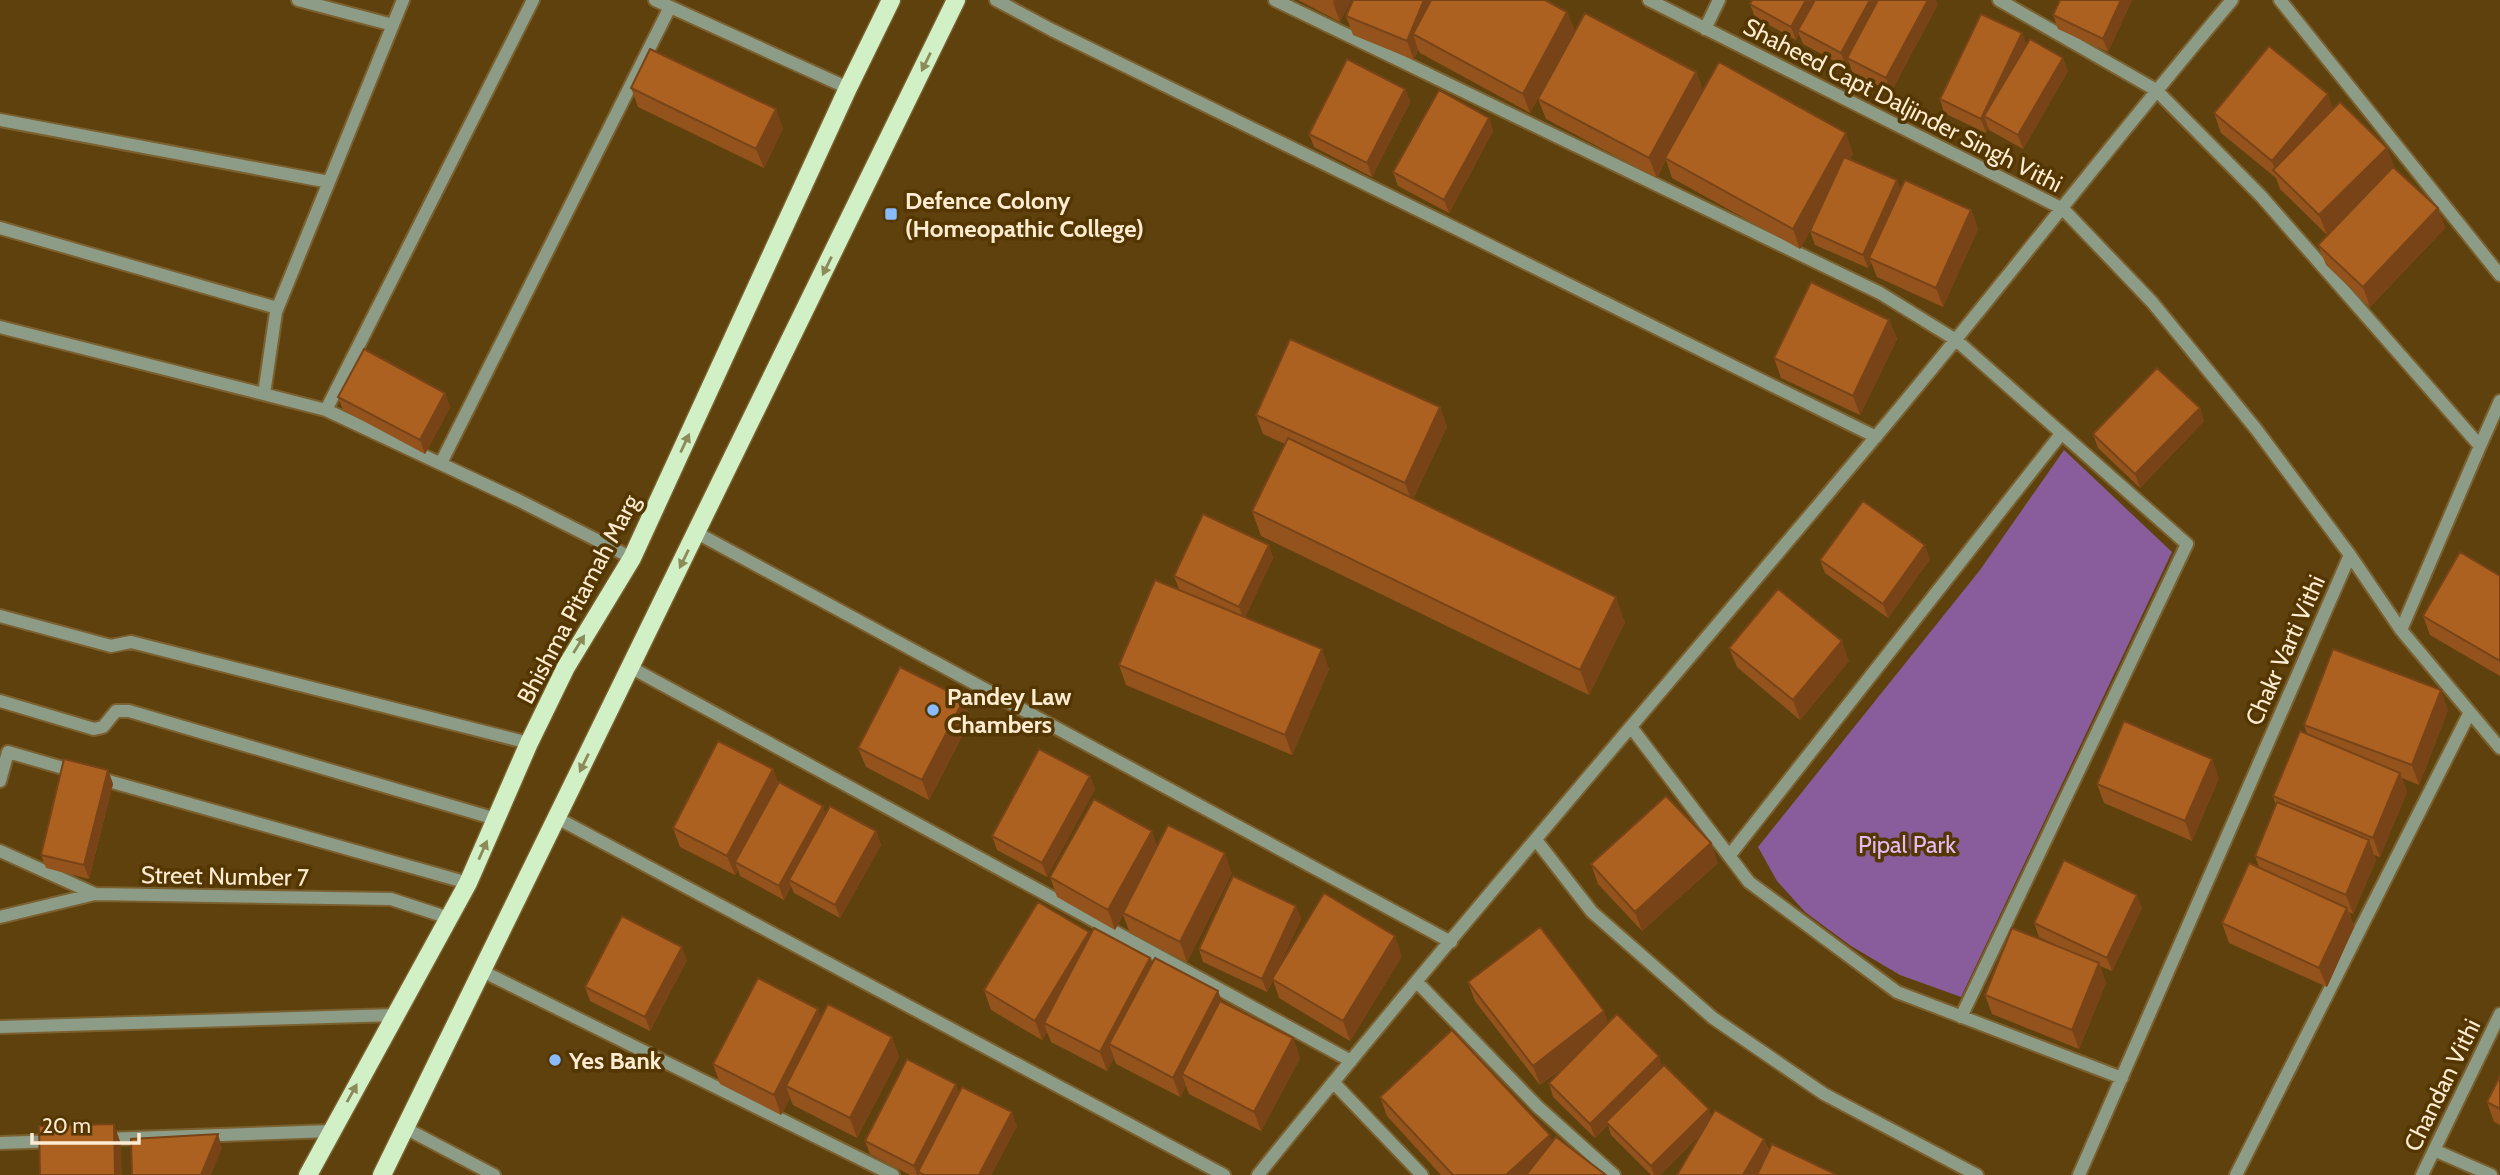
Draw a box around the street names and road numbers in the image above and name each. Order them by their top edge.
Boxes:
street label: Shaheed Capt Daljinder Singh Vithi [1739,12,2067,198]
street label: Bhishma Pitamah Marg [511,489,646,709]
street label: Chakr Varti Vithi [2239,570,2331,730]
street label: Street Number 7 [141,860,309,892]
street label: Chandan Vithi [2398,1014,2486,1156]

